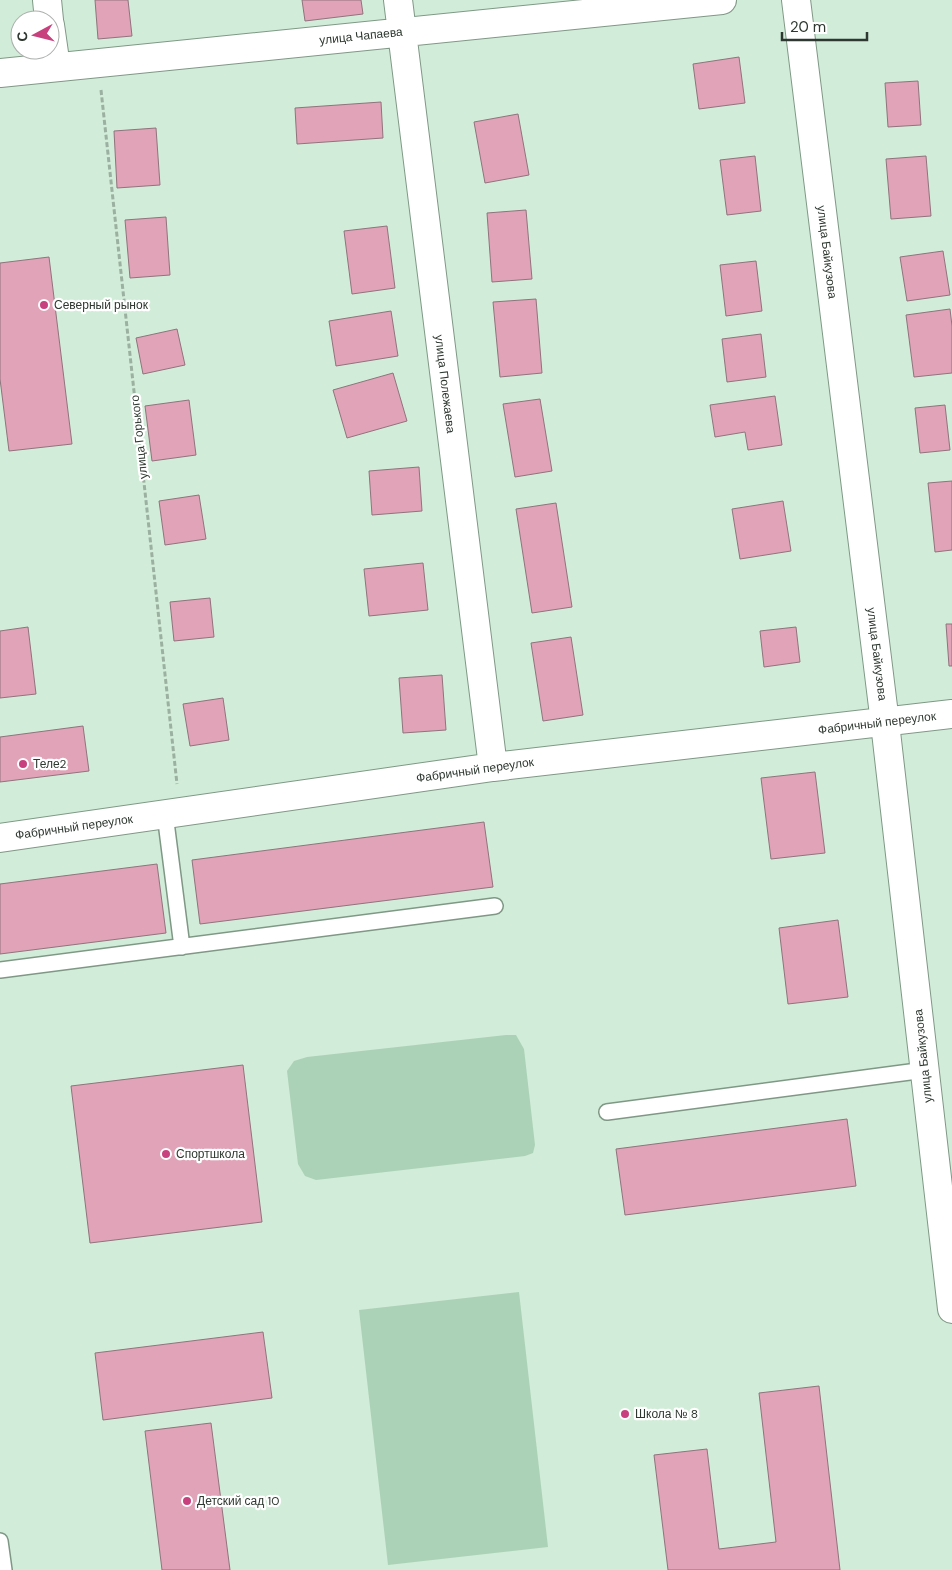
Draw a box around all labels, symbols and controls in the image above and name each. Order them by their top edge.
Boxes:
north arrow [10,10,60,60]
scale bar [782,10,867,42]
text: 20 m [790,17,826,37]
street label: улица Чапаева [319,24,404,48]
text: С [13,30,32,43]
street label: улица Байкузова [813,204,841,300]
place label: Северный рынок [54,297,149,313]
marker: Северный рынок [38,299,50,311]
street label: улица Полежаева [431,334,459,434]
street label: улица Горького [127,394,151,480]
street label: улица Байкузова [863,606,891,702]
street label: Фабричный переулок [817,708,938,738]
street label: Фабричный переулок [415,754,536,786]
place label: Теле2 [33,756,67,772]
marker: Теле2 [17,758,29,770]
street label: Фабричный переулок [14,811,135,843]
street label: улица Байкузова [910,1008,936,1103]
place label: Спортшкола [176,1146,245,1162]
marker: Спортшкола [160,1148,172,1160]
place label: Школа № 8 [635,1406,698,1422]
marker: Школа № 8 [619,1408,631,1420]
place label: Детский сад 10 [197,1493,279,1509]
marker: Детский сад 10 [181,1495,193,1507]

